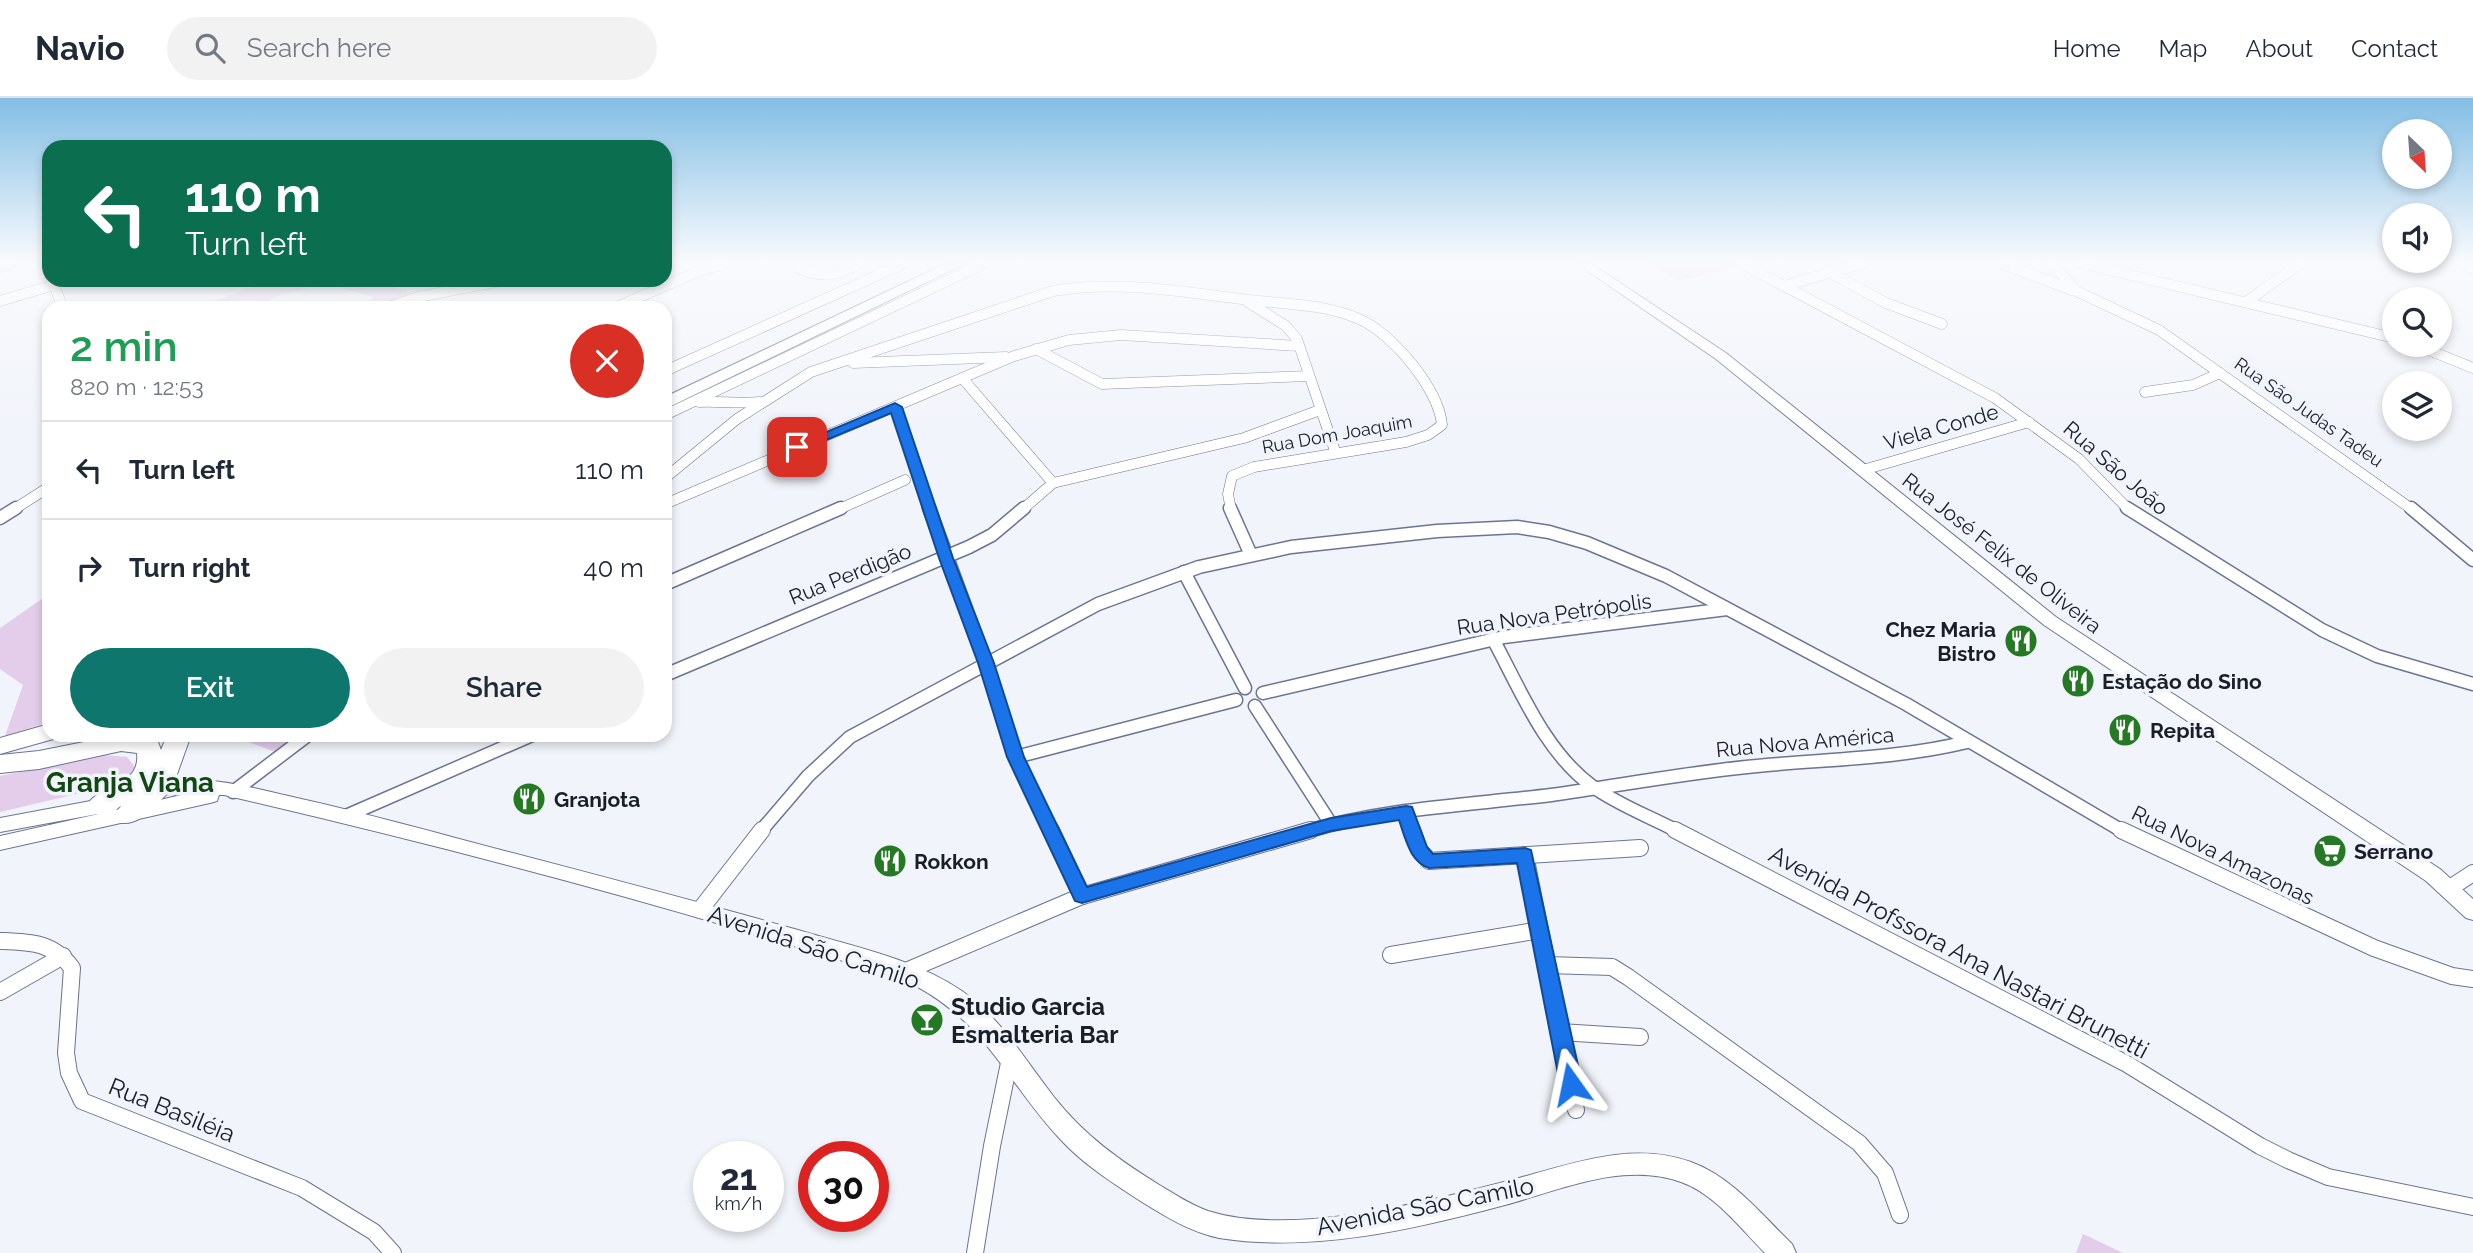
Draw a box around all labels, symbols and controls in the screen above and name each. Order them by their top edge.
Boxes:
search box [167,17,657,80]
text: Navio [35,29,125,68]
icon: search [191,29,229,67]
text: Search here [247,33,391,63]
text: Home [2053,34,2121,63]
text: Map [2159,34,2207,63]
text: About [2245,34,2313,63]
text: Contact [2351,34,2438,63]
north arrow [2382,119,2452,189]
map controls [2382,119,2452,441]
text: 110 m [185,166,321,223]
icon: left [70,168,161,259]
button: sound [2382,203,2452,273]
text: Turn left [185,225,307,262]
button: search [2382,287,2452,357]
text: 2 min [70,322,178,371]
button: close [570,324,644,398]
street label: Rua São Judas Tadeu [2231,353,2387,471]
button: layers [2382,371,2452,441]
text: 820 m · 12:53 [70,373,204,400]
street label: Viela Conde [1881,399,2001,455]
street label: Rua Dom Joaquim [1260,410,1414,458]
street label: Rua São João [2058,416,2174,520]
pin [767,417,827,477]
icon: arrive [778,428,816,466]
icon: left [70,451,108,489]
text: Turn left [129,455,235,485]
text: 110 m [575,455,644,485]
street label: Rua José Felix de Oliveira [1897,467,2107,639]
street label: Rua Perdigão [785,538,915,610]
icon: right [70,549,108,587]
text: Turn right [129,553,250,583]
text: 40 m [583,553,644,583]
street label: Rua Nova Petrópolis [1455,588,1653,640]
place label: Chez Maria Bistro [1885,617,1996,666]
restaurant icon: Chez Maria Bistro [2002,622,2040,660]
button: Exit [70,648,350,728]
button: Share [364,648,644,728]
restaurant icon: Estação do Sino [2059,662,2097,700]
place label: Estação do Sino [2102,669,2262,694]
restaurant icon: Repita [2106,711,2144,749]
place label: Repita [2150,718,2215,743]
street label: Rua Nova América [1715,722,1895,762]
district label: Granja Viana [46,766,214,799]
restaurant icon: Granjota [510,780,548,818]
place label: Granjota [554,787,640,812]
street label: Rua Nova Amazonas [2128,800,2318,910]
supermarket icon: Serrano [2311,832,2349,870]
street label: Avenida Profssora Ana Nastari Brunetti [1764,839,2154,1065]
place label: Serrano [2354,839,2433,864]
restaurant icon: Rokkon [871,842,909,880]
place label: Rokkon [914,849,989,874]
street label: Avenida São Camilo [704,899,924,995]
place label: Studio Garcia Esmalteria Bar [951,992,1119,1049]
bar icon: Studio Garcia Esmalteria Bar [908,1001,946,1039]
position arrow [1534,1047,1608,1121]
street label: Rua Basiléia [105,1072,239,1148]
speed limit sign: 30 [798,1141,889,1232]
text: 21 [720,1157,757,1198]
street label: Avenida São Camilo [1314,1171,1536,1241]
text: km/h [715,1193,762,1214]

